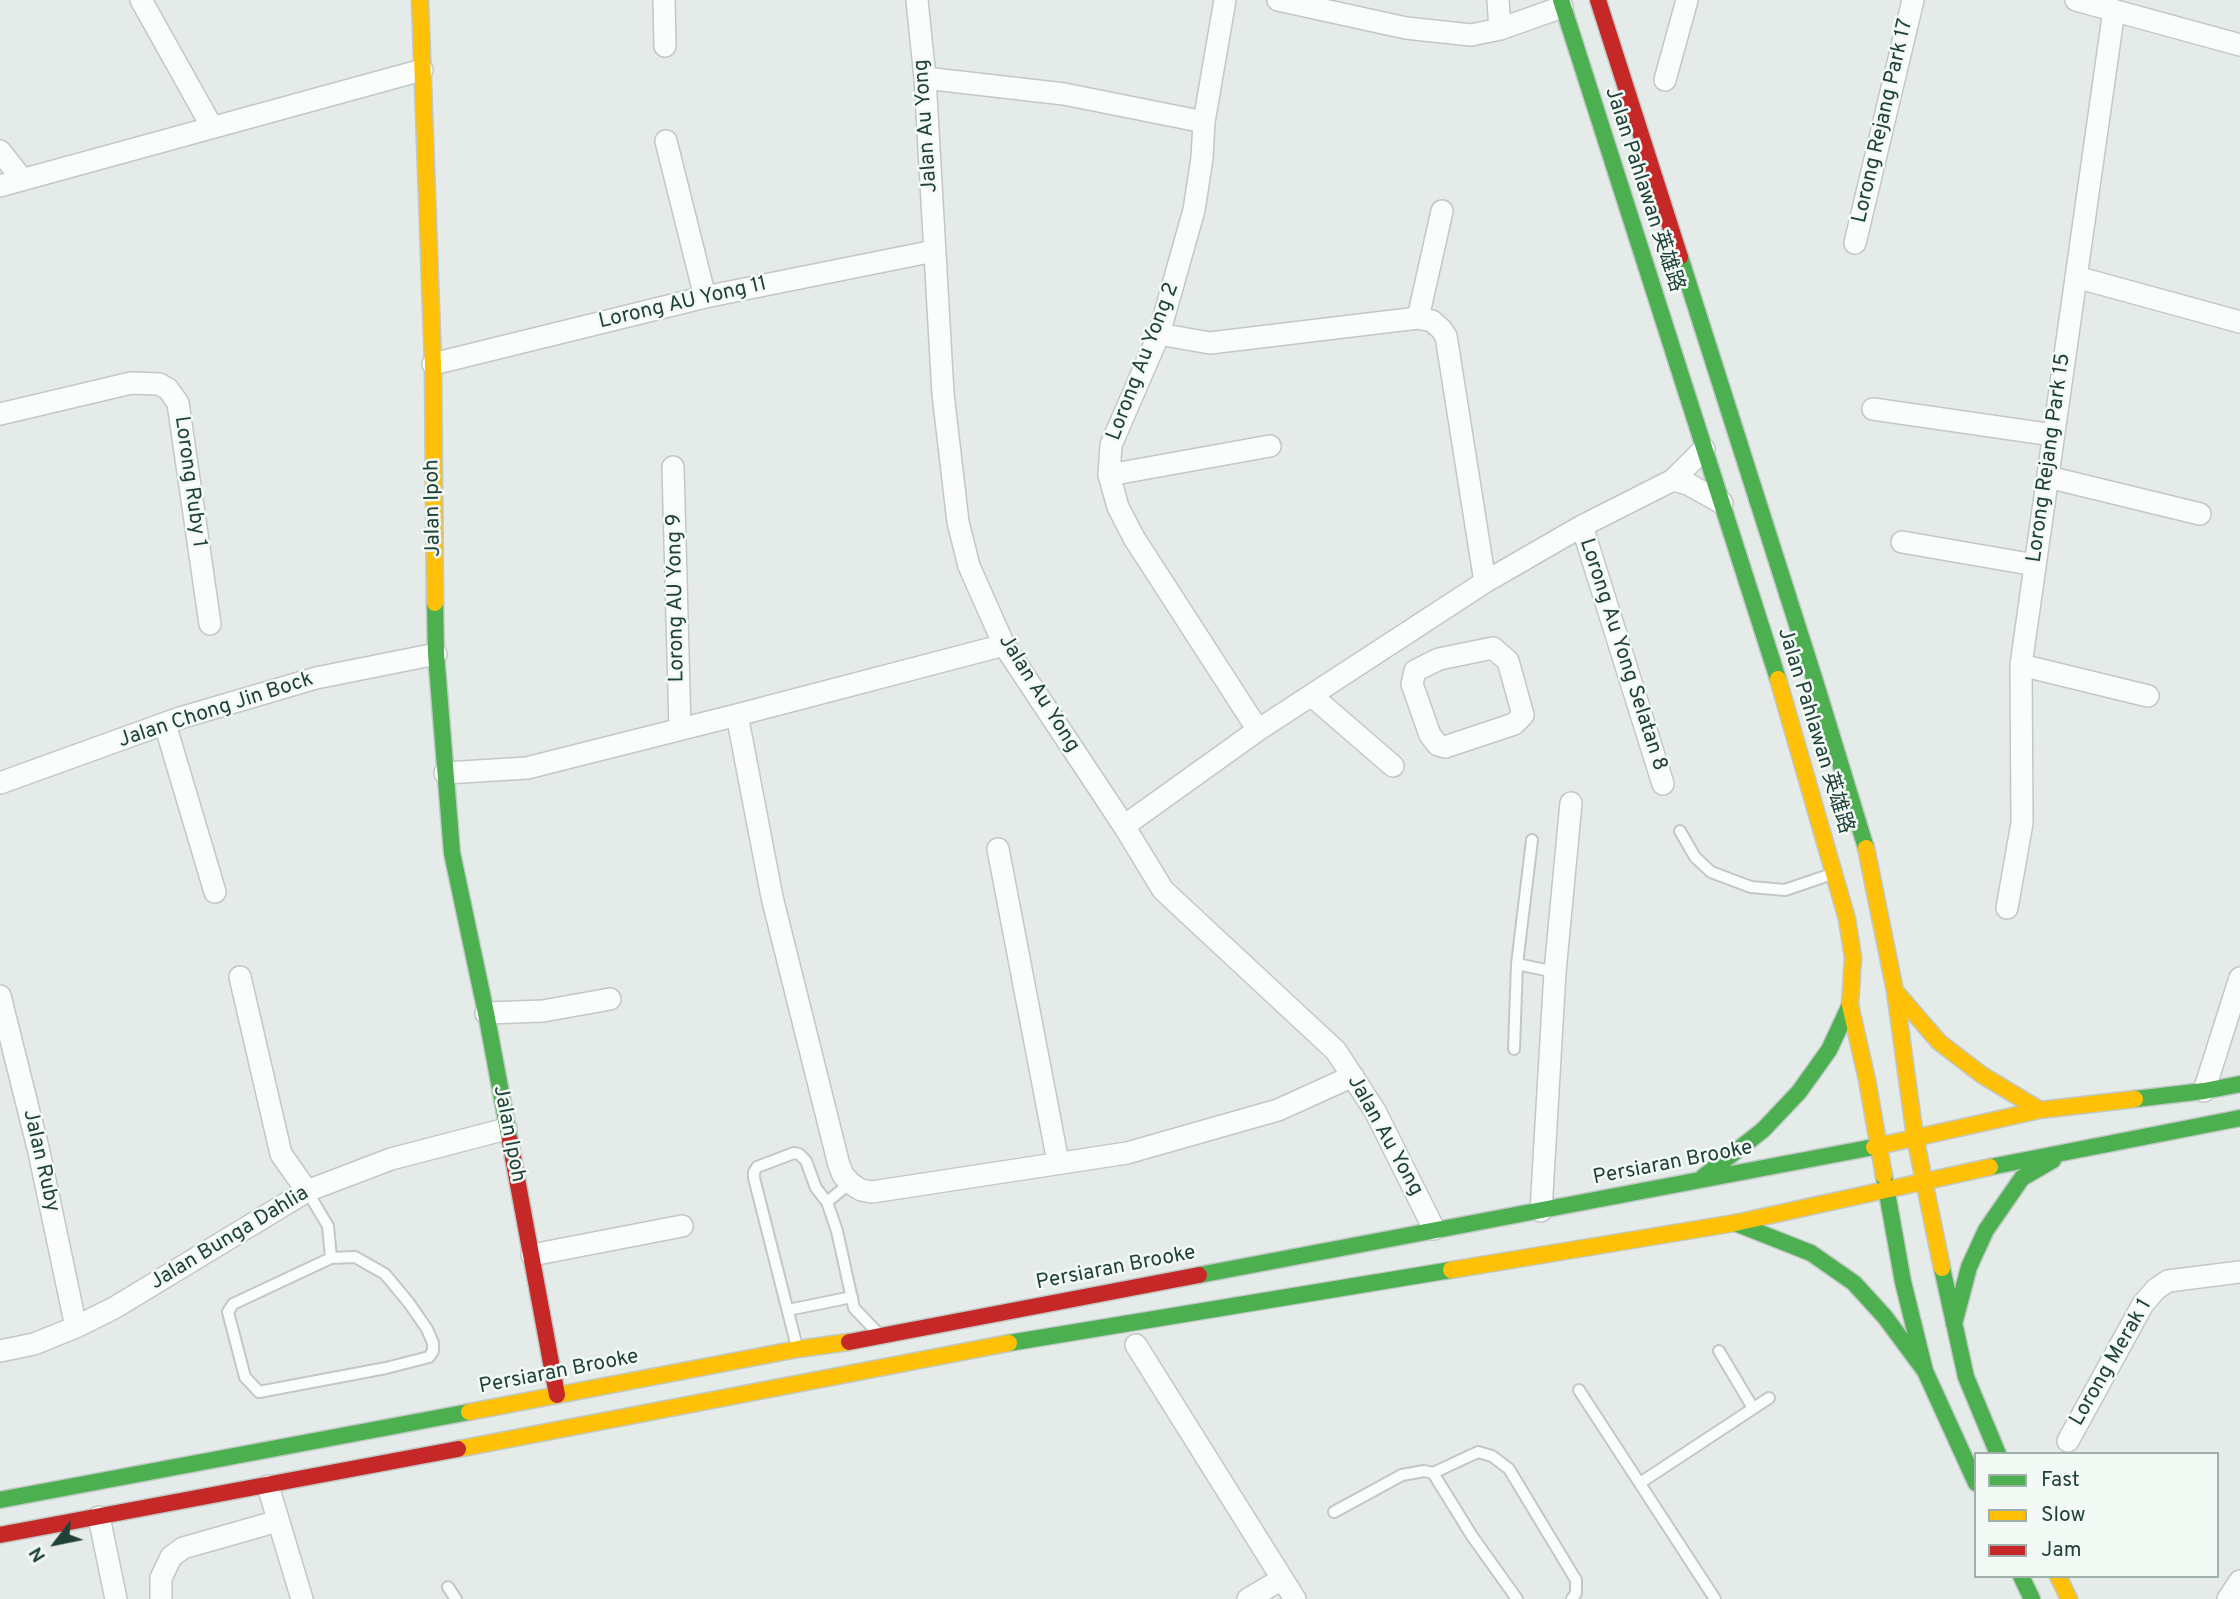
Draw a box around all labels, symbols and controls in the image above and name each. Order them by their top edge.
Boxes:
street label: Lorong Rejang Park 17 [1848,16,1920,226]
street label: Jalan Au Yong [910,58,944,194]
street label: Jalan Pahlawan 英雄路 [1598,84,1688,296]
street label: Lorong AU Yong 11 [596,272,770,336]
street label: Lorong Au Yong 2 [1102,279,1186,445]
street label: Lorong Rejang Park 15 [2023,352,2077,564]
street label: Lorong Ruby 1 [167,415,211,549]
street label: Jalan Ipoh [421,459,447,557]
street label: Lorong AU Yong 9 [663,513,691,683]
street label: Lorong Au Yong Selatan 8 [1573,536,1671,774]
street label: Jalan Pahlawan 英雄路 [1771,625,1857,837]
street label: Jalan Au Yong [992,630,1084,758]
street label: Jalan Chong Jin Bock [115,668,317,754]
street label: Jalan Au Yong [1340,1071,1428,1201]
street label: Jalan Ipoh [486,1084,530,1184]
street label: Jalan Ruby [16,1107,64,1215]
street label: Persiaran Brooke [1591,1136,1755,1192]
street label: Jalan Bunga Dahlia [146,1182,314,1296]
street label: Persiaran Brooke [1034,1241,1198,1297]
street label: Lorong Merak 1 [2065,1295,2159,1431]
street label: Persiaran Brooke [477,1345,641,1401]
legend [1974,1452,2219,1578]
text: Fast [2041,1467,2080,1494]
text: Slow [2041,1502,2086,1529]
north arrow [21,1508,91,1578]
text: Jam [2041,1537,2082,1564]
text: N [24,1542,52,1566]

